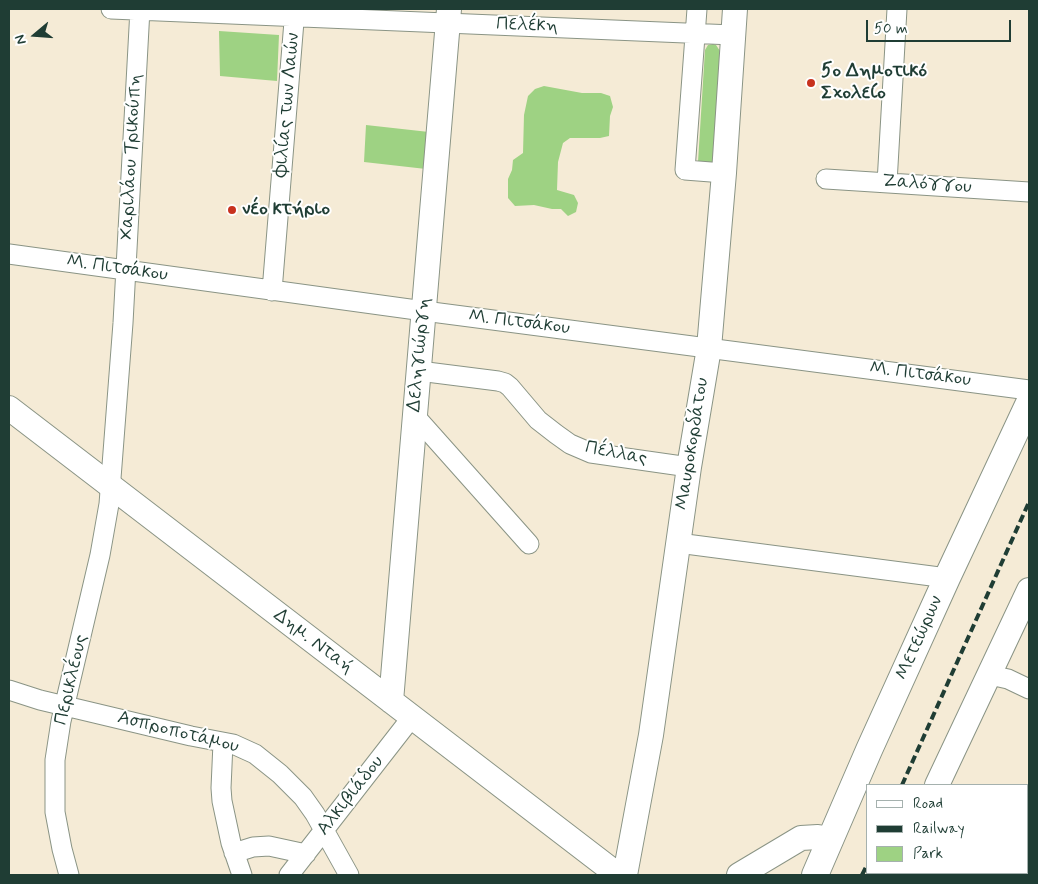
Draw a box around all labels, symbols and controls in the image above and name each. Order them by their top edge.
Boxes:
north arrow [10,10,60,60]
scale bar [868,10,1013,42]
street label: Πελέκη [496,14,558,38]
text: 50 m [874,19,908,39]
text: N [11,32,31,47]
street label: Φιλίας των Λαών [270,32,306,178]
place label: 5ο Δημοτικό Σχολείο [821,61,927,105]
street label: Χαριλάου Τρικούπη [116,73,148,241]
marker: 5ο Δημοτικό Σχολείο [805,77,817,89]
street label: Ζαλόγγου [882,171,972,199]
place label: νέο κτήριο [242,199,330,221]
marker: νέο κτήριο [226,204,238,216]
street label: Μ. Πιτσάκου [65,251,169,287]
street label: Δεληγιώργη [404,297,436,413]
street label: Μ. Πιτσάκου [467,305,571,341]
street label: Μ. Πιτσάκου [868,357,972,393]
street label: Μαυροκορδάτου [671,376,715,512]
street label: Πέλλας [583,437,649,471]
street label: Μετεώρων [891,592,949,684]
street label: Δημ. Νταή [268,605,358,679]
street label: Περικλέους [51,632,93,728]
street label: Ασπροποτάμου [115,707,241,759]
street label: Αλκιβιάδου [313,751,389,841]
legend [866,784,1028,874]
text: Road [913,794,943,814]
text: Railway [913,819,965,839]
text: Park [913,844,943,864]

